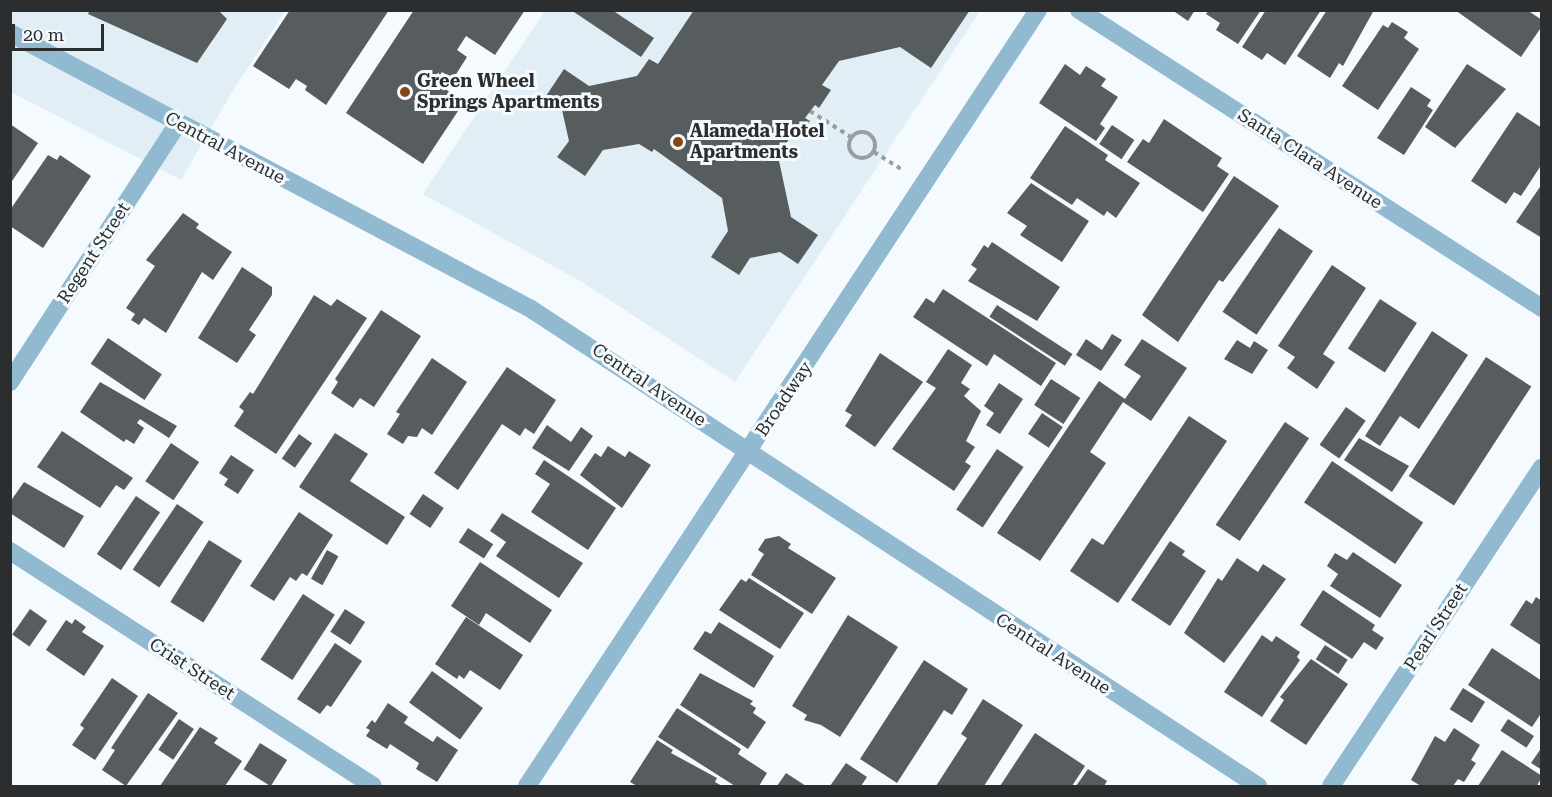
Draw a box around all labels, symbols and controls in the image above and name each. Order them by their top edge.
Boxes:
scale bar [15,12,106,50]
text: 20 m [23,24,64,45]
place label: Green Wheel Springs Apartments [417,71,600,113]
marker: Green Wheel Springs Apartments [398,85,412,99]
street label: Santa Clara Avenue [1234,104,1386,214]
street label: Central Avenue [161,107,289,189]
place label: Alameda Hotel Apartments [690,121,824,164]
marker: Alameda Hotel Apartments [671,135,685,149]
street label: Regent Street [53,198,135,308]
street label: Central Avenue [588,339,710,431]
street label: Broadway [751,357,817,441]
street label: Pearl Street [1400,579,1472,675]
street label: Central Avenue [991,609,1115,699]
street label: Crist Street [145,633,239,705]

